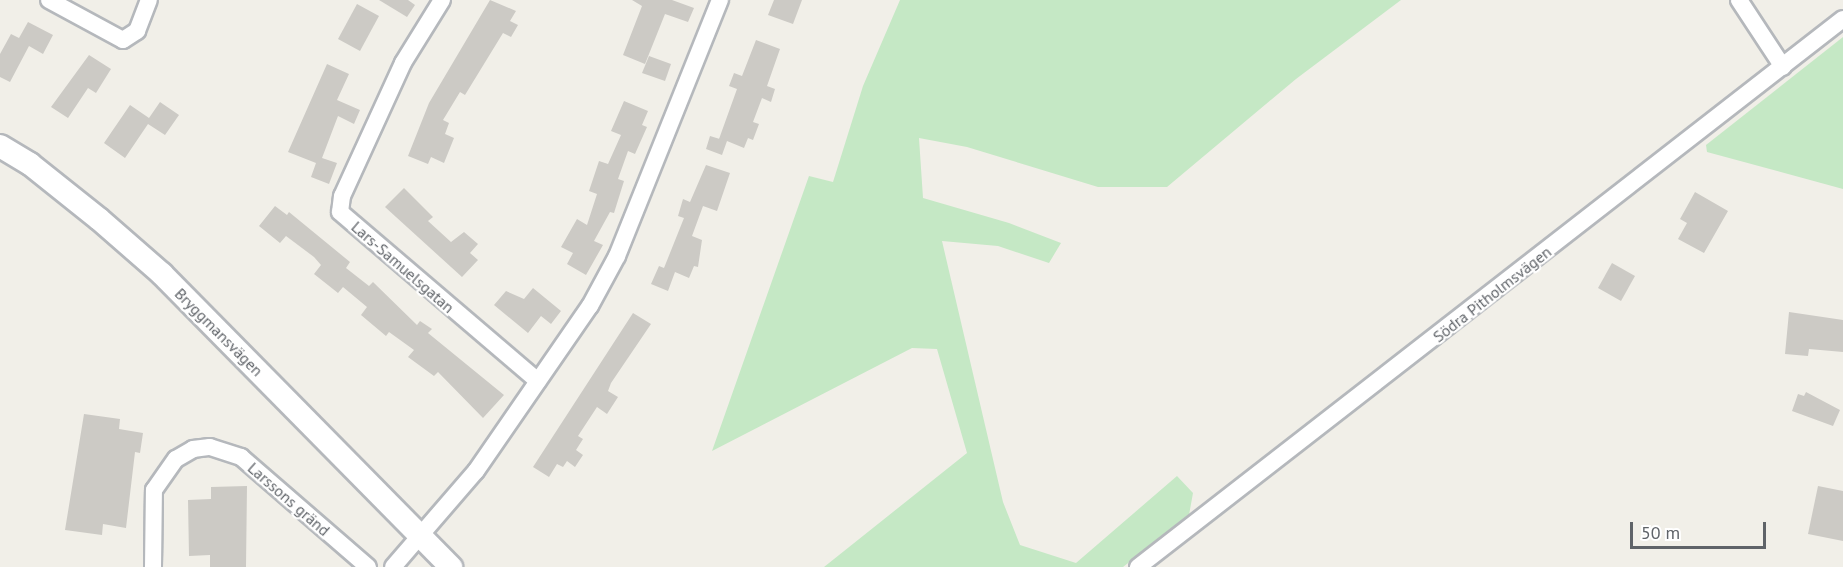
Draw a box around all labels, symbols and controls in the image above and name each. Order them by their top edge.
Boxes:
street label: Lars-Samuelsgatan [348,217,458,317]
street label: Södra Pitholmsvägen [1429,242,1555,346]
street label: Bryggmansvägen [171,284,267,380]
street label: Larssons gränd [244,458,334,540]
scale bar [1633,510,1770,548]
text: 50 m [1641,521,1680,544]

